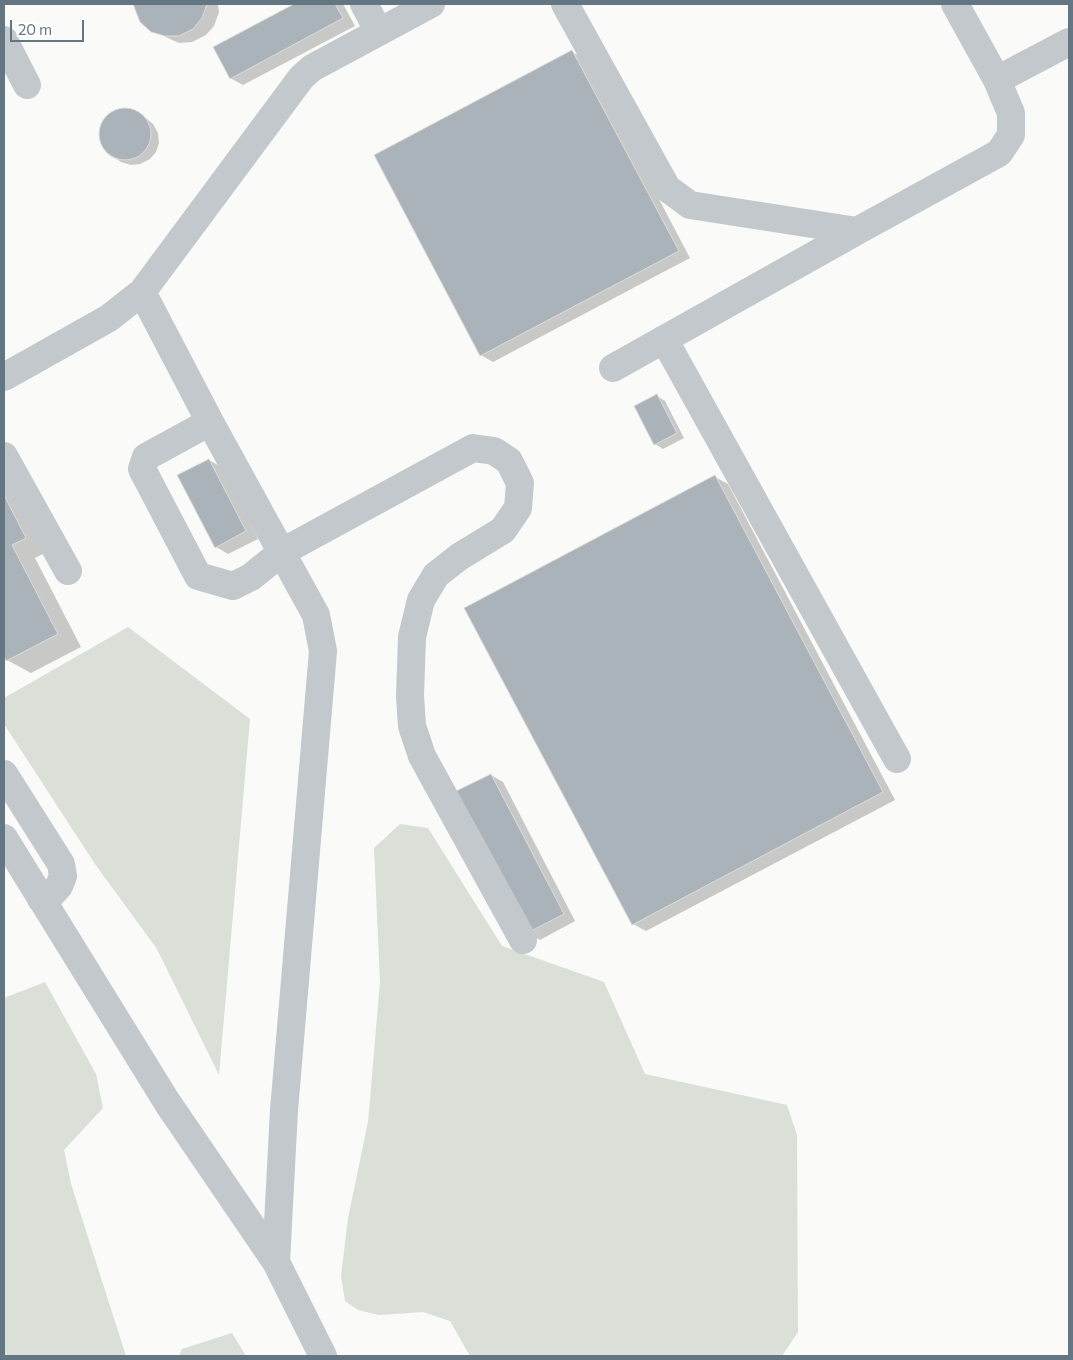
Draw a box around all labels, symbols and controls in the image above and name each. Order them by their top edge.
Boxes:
scale bar [12,10,86,42]
text: 20 m [18,20,52,38]

